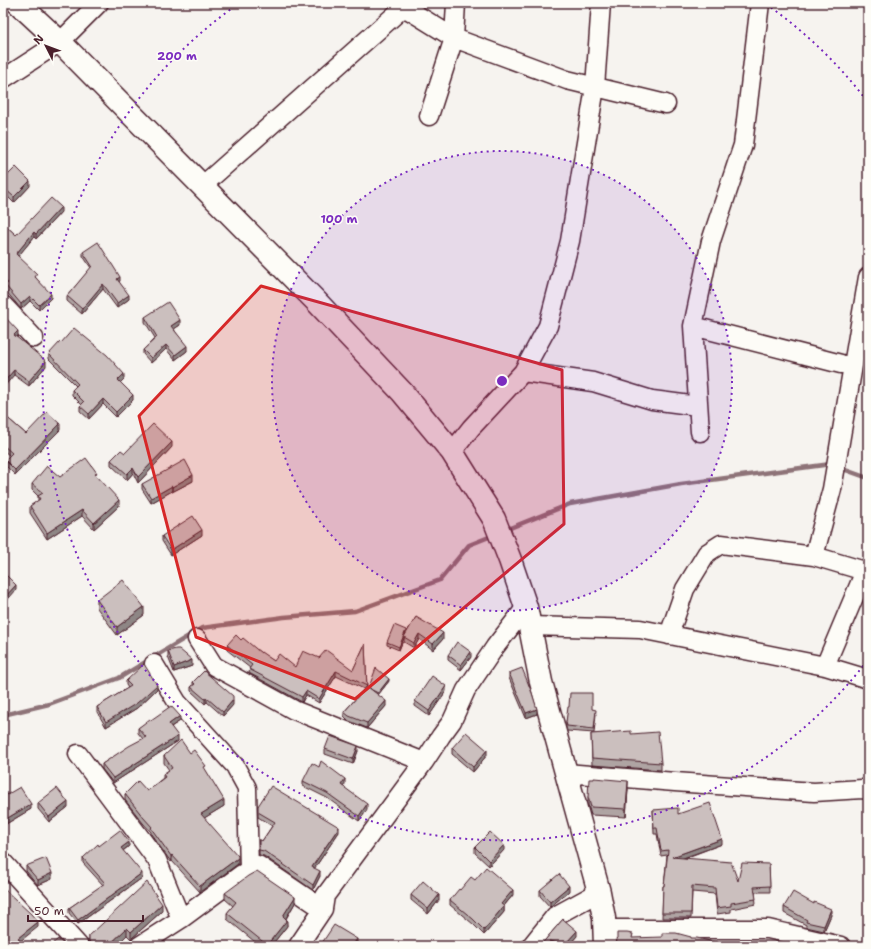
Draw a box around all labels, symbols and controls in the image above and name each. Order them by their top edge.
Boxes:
north arrow [26,26,66,66]
text: N [30,31,48,48]
text: 200 m [157,48,197,64]
text: 100 m [321,211,358,227]
centre of rings [495,374,509,388]
scale bar [28,897,143,923]
text: 50 m [34,903,64,919]

